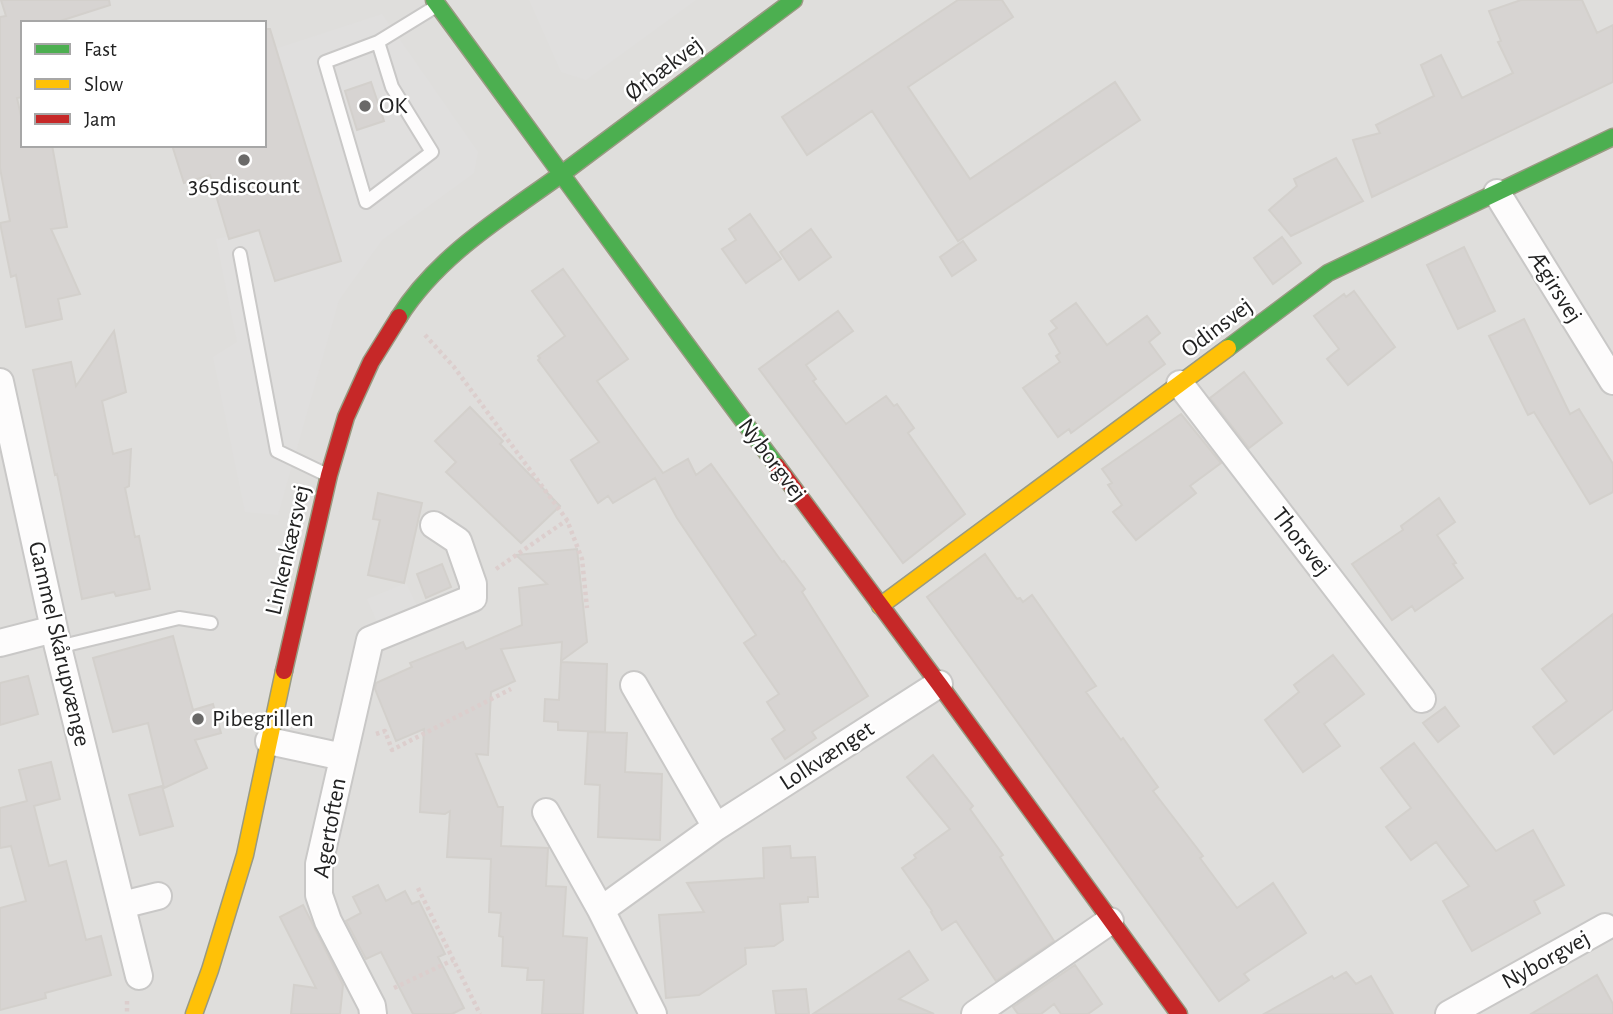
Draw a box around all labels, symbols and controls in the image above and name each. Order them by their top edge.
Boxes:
legend [21,21,266,147]
street label: Ørbækvej [621,32,707,106]
text: Fast [84,39,117,60]
text: Slow [84,74,123,95]
place label: OK [379,94,408,118]
marker: OK [357,98,373,114]
text: Jam [84,109,116,130]
marker: 365discount [236,152,252,168]
place label: 365discount [188,174,300,198]
street label: Ægirsvej [1523,246,1586,327]
street label: Odinsvej [1177,294,1257,362]
street label: Nyborgvej [733,414,811,506]
street label: Linkenkærsvej [261,483,315,617]
street label: Thorsvej [1267,503,1335,581]
street label: Gammel Skårupvænge [24,539,94,749]
place label: Pibegrillen [212,707,314,731]
marker: Pibegrillen [190,711,206,727]
street label: Lolkvænget [776,717,879,795]
street label: Agertoften [309,776,351,880]
street label: Nyborgvej [1498,926,1594,994]

